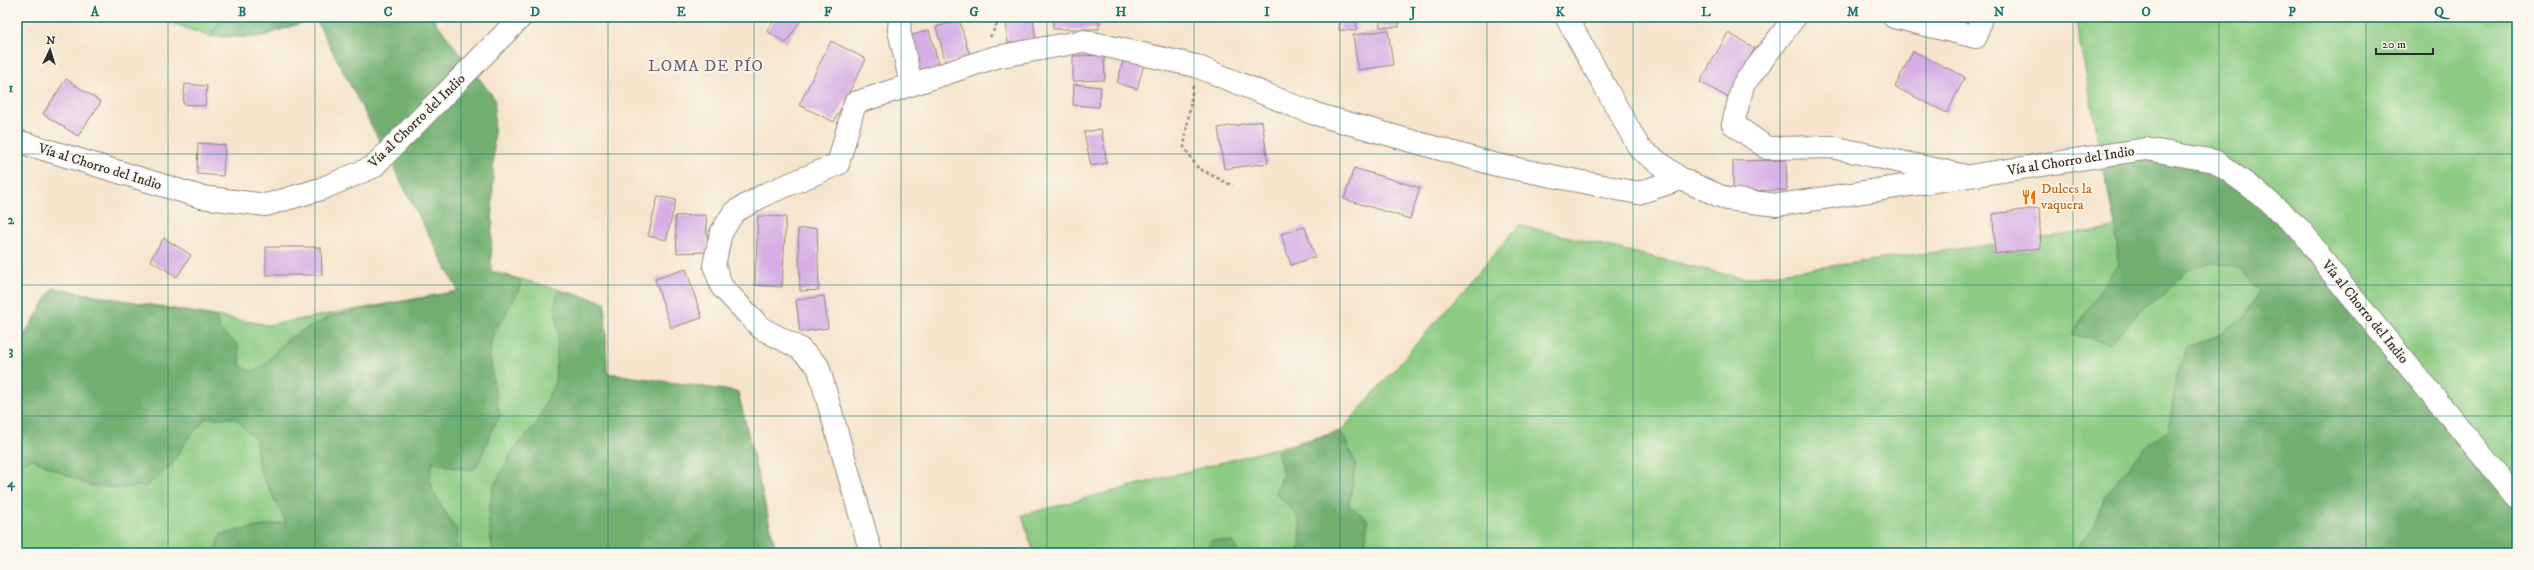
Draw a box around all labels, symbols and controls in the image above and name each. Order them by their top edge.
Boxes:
text: A [90,4,100,20]
text: B [238,4,246,20]
text: C [384,4,393,20]
text: D [530,4,540,20]
text: E [676,4,686,20]
text: F [824,4,833,20]
text: G [969,4,979,20]
text: H [1116,4,1127,20]
text: I [1264,4,1270,20]
text: J [1408,4,1416,21]
text: K [1555,4,1565,20]
text: L [1701,4,1711,20]
text: M [1847,4,1859,20]
text: N [1994,4,2005,20]
text: O [2141,4,2151,20]
text: P [2288,4,2296,20]
text: Q [2434,4,2450,20]
north arrow [30,30,70,70]
scale bar [2376,30,2433,56]
text: N [46,34,56,48]
text: 20 m [2382,37,2406,52]
district label: LOMA DE PÍO [648,56,764,76]
street label: Vía al Chorro del Indio [364,70,469,173]
text: 1 [9,80,14,96]
street label: Vía al Chorro del Indio [35,139,164,194]
street label: Vía al Chorro del Indio [2005,142,2136,180]
place label: Dulces la vaquera [2040,180,2092,214]
restaurant icon: Dulces la vaquera [2020,188,2038,206]
text: 2 [8,212,15,228]
street label: Vía al Chorro del Indio [2317,256,2412,368]
text: 3 [9,343,14,359]
text: 4 [6,475,15,492]

